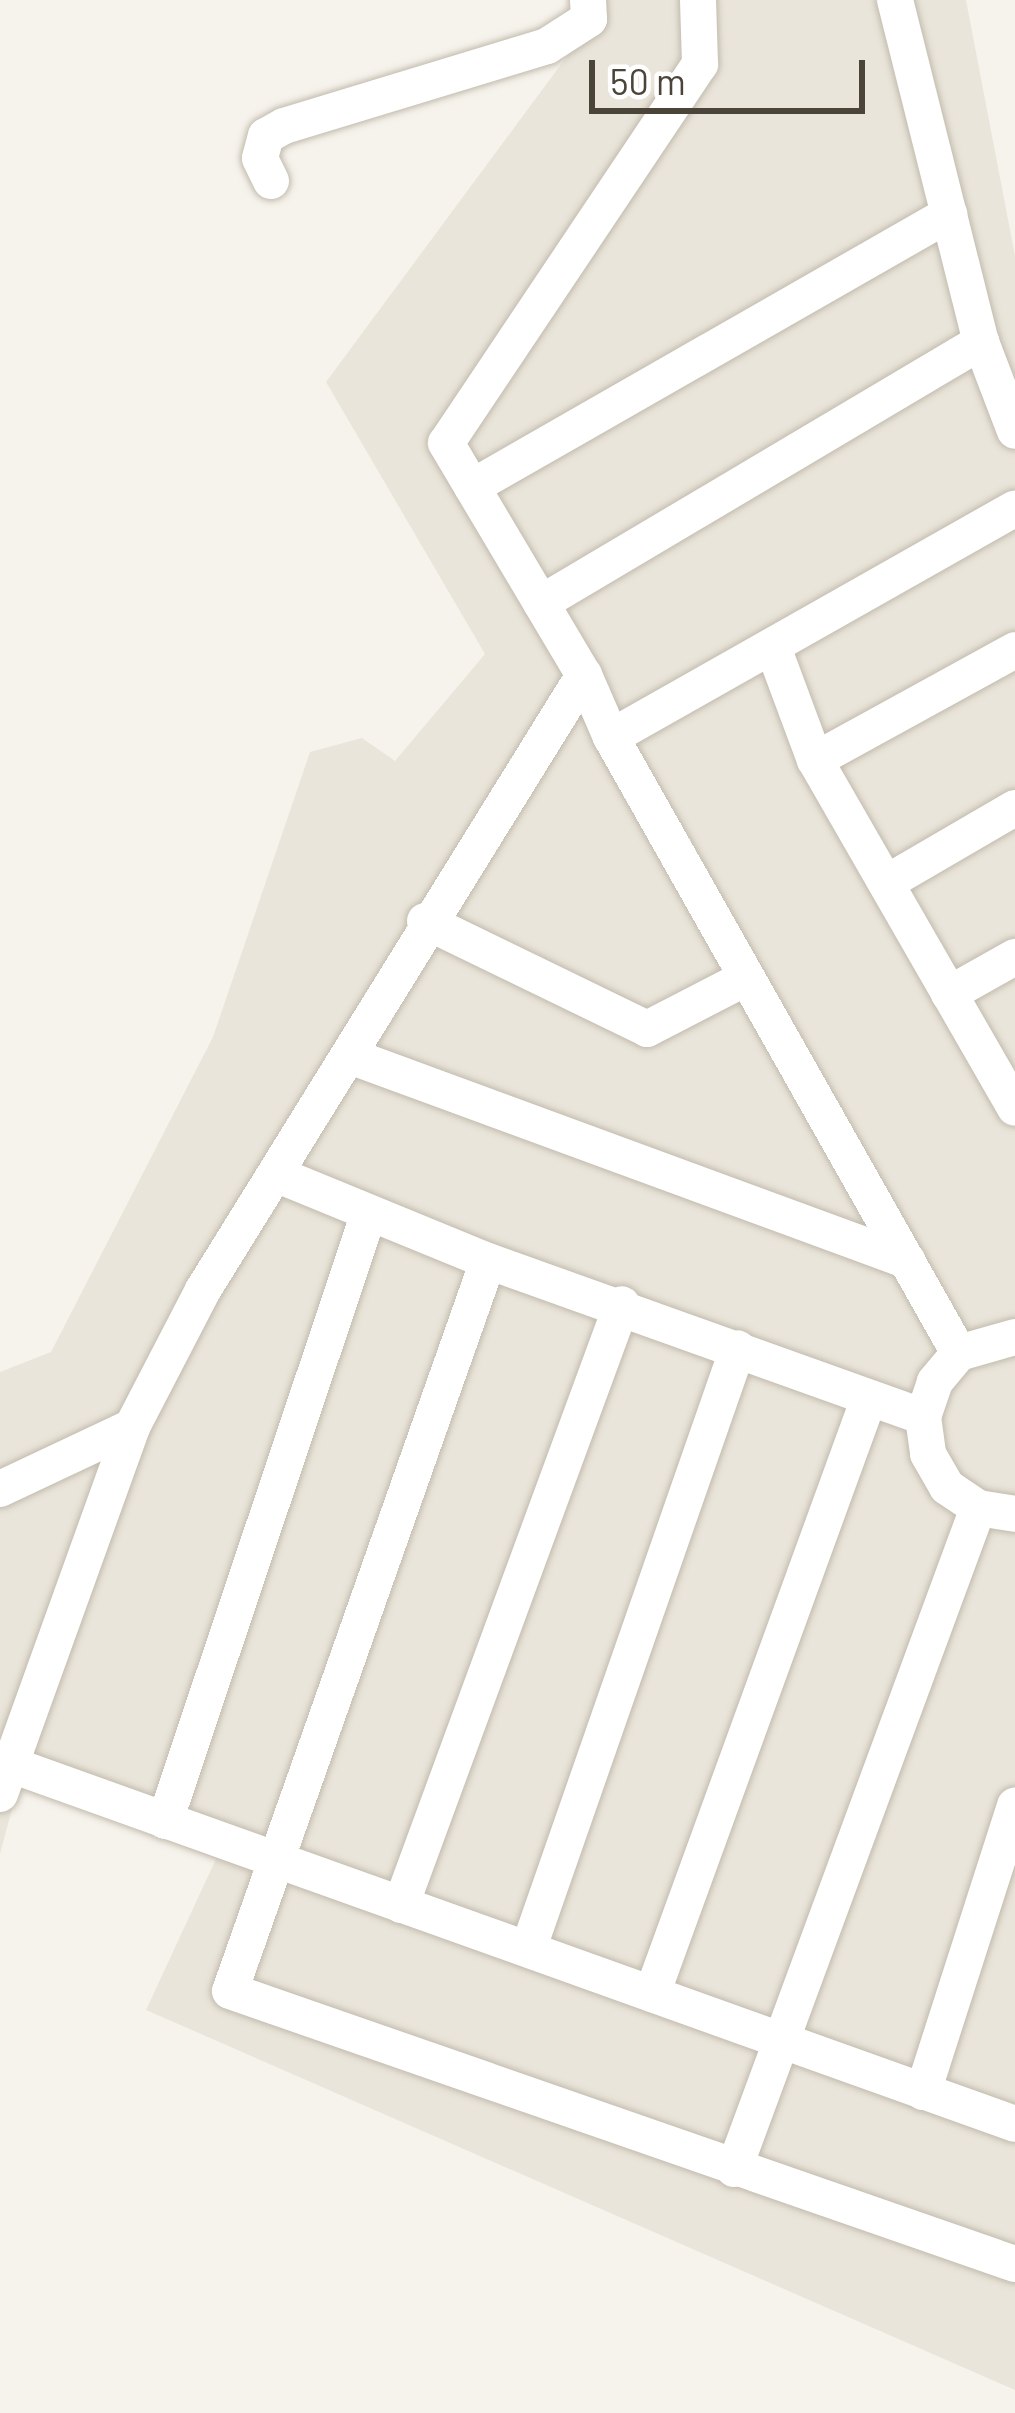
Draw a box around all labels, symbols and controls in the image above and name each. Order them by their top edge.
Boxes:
scale bar [595,36,871,110]
text: 50 m [610,59,686,102]

